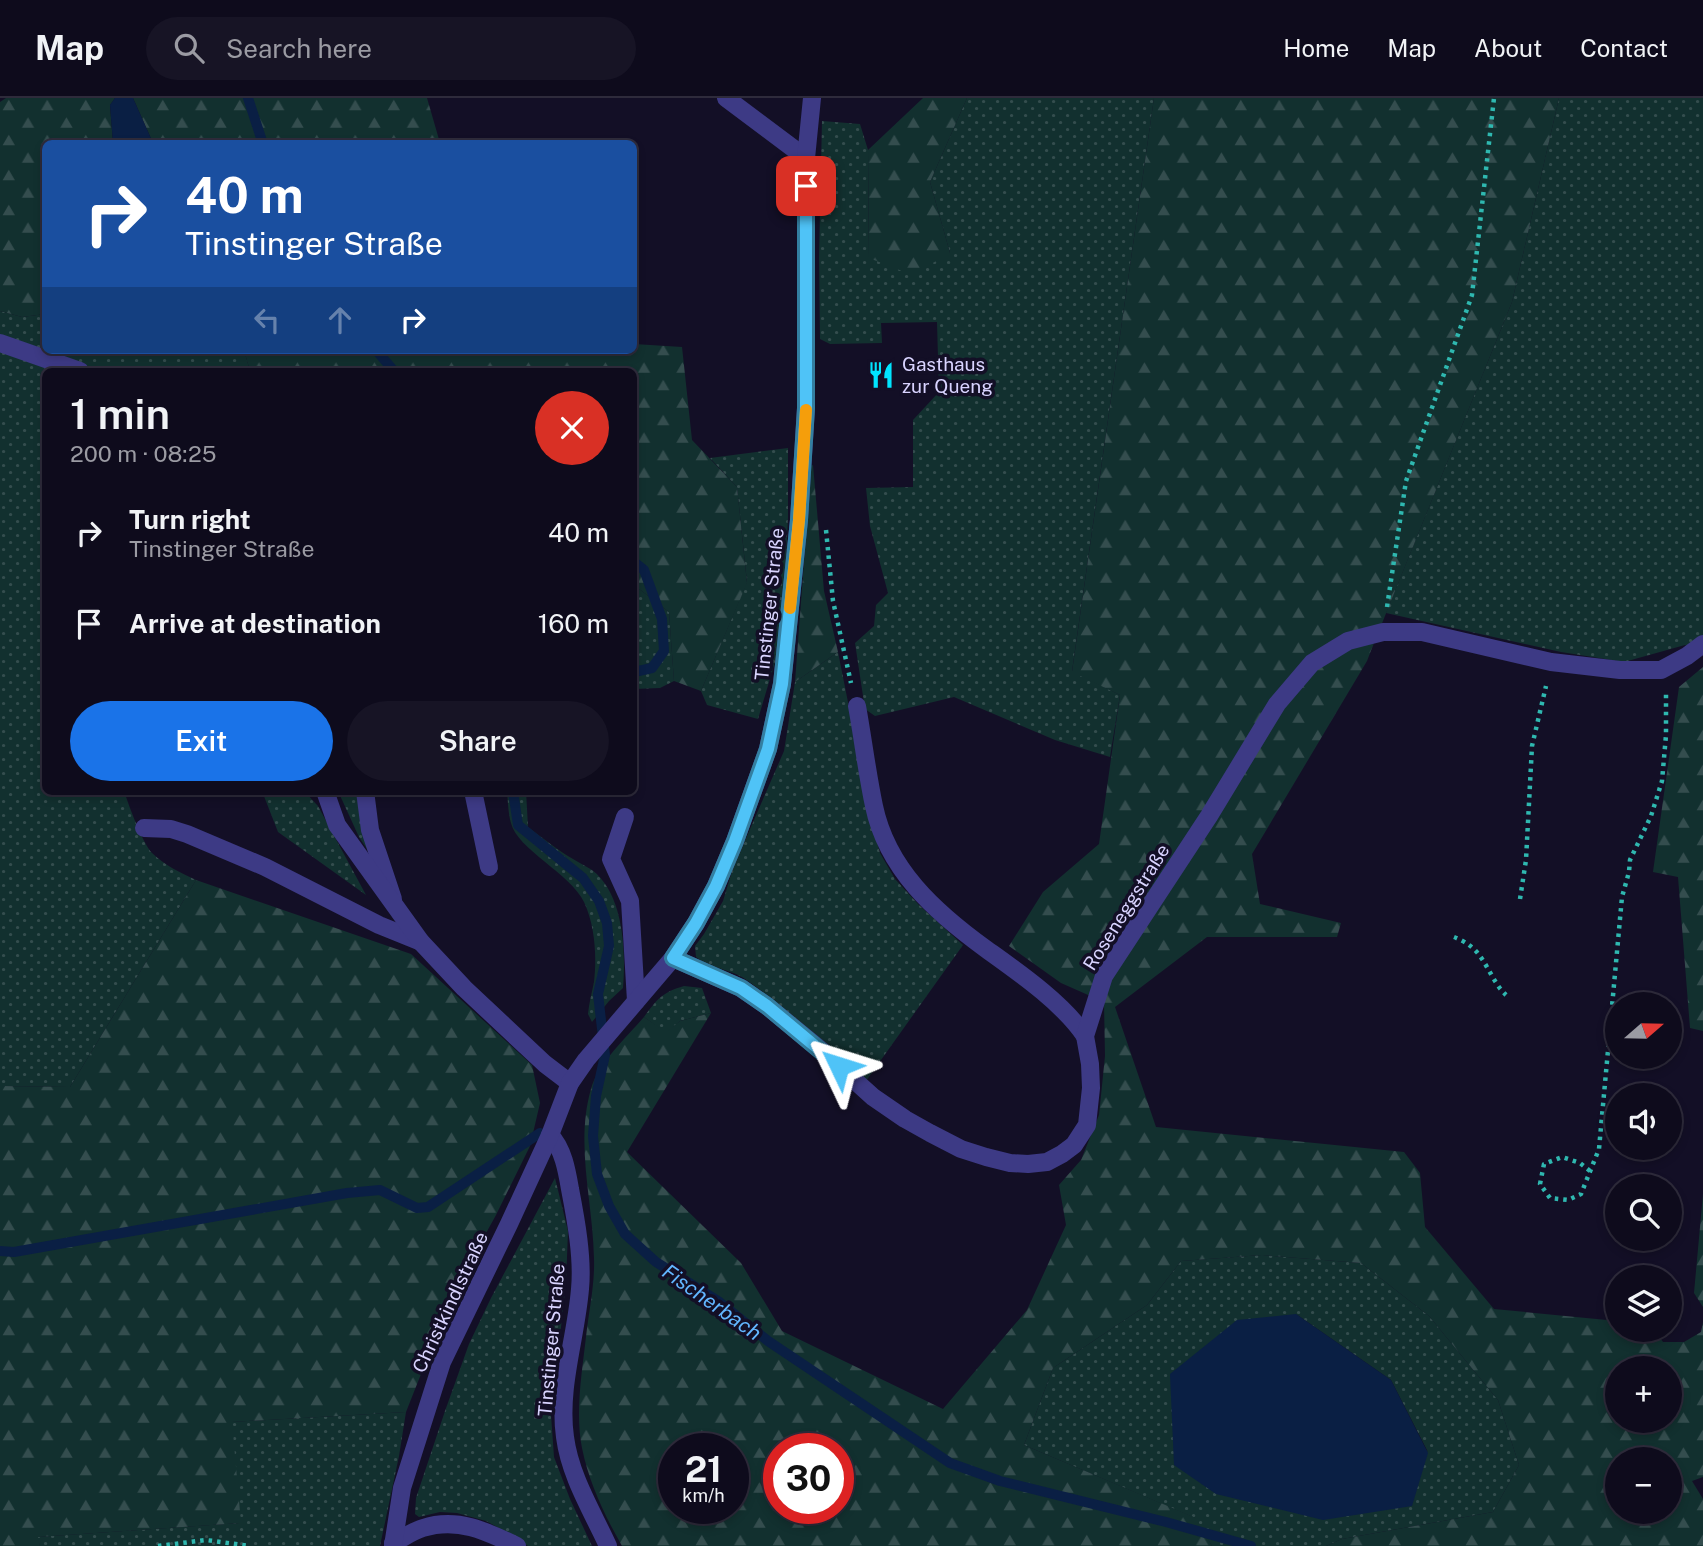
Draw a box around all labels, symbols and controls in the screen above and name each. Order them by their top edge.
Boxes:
search box [146,17,636,80]
text: Map [35,29,104,67]
icon: search [170,29,208,67]
text: Search here [226,33,372,64]
text: Home [1283,34,1349,62]
text: Map [1387,34,1436,62]
text: About [1474,34,1542,62]
text: Contact [1580,34,1668,62]
pin [776,156,836,216]
text: 40 m [185,166,304,224]
icon: arrive [787,167,825,205]
icon: right [70,168,161,259]
text: Tinstinger Straße [185,225,443,262]
icon: left [248,301,286,339]
icon: ahead [321,301,359,339]
icon: right [394,301,432,339]
place label: Gasthaus zur Queng [902,353,993,397]
restaurant icon: Gasthaus zur Queng [866,360,896,390]
text: 1 min [70,389,170,438]
button: close [535,391,609,465]
text: 200 m · 08:25 [70,440,216,467]
text: Turn right [129,504,251,535]
icon: right [70,514,108,552]
text: 40 m [548,517,609,548]
street label: Tinstinger Straße [750,527,788,681]
text: Tinstinger Straße [129,535,314,562]
icon: arrive [70,605,108,643]
text: Arrive at destination [129,608,381,639]
text: 160 m [538,608,609,639]
button: Exit [70,701,333,781]
button: Share [347,701,609,781]
street label: Roseneggstraße [1078,840,1174,974]
north arrow [1605,992,1682,1069]
map controls [1605,992,1682,1524]
position arrow [802,1029,876,1103]
button: sound [1605,1083,1682,1160]
button: search [1605,1174,1682,1251]
street label: Christkindlstraße [408,1228,492,1376]
water label: Fischerbach [658,1259,766,1345]
street label: Tinstinger Straße [533,1263,569,1417]
button: layers [1605,1265,1682,1342]
button: + [1605,1356,1682,1433]
speed limit sign: 30 [763,1433,854,1524]
button: − [1605,1447,1682,1524]
text: 21 [685,1449,722,1490]
text: km/h [682,1485,725,1506]

